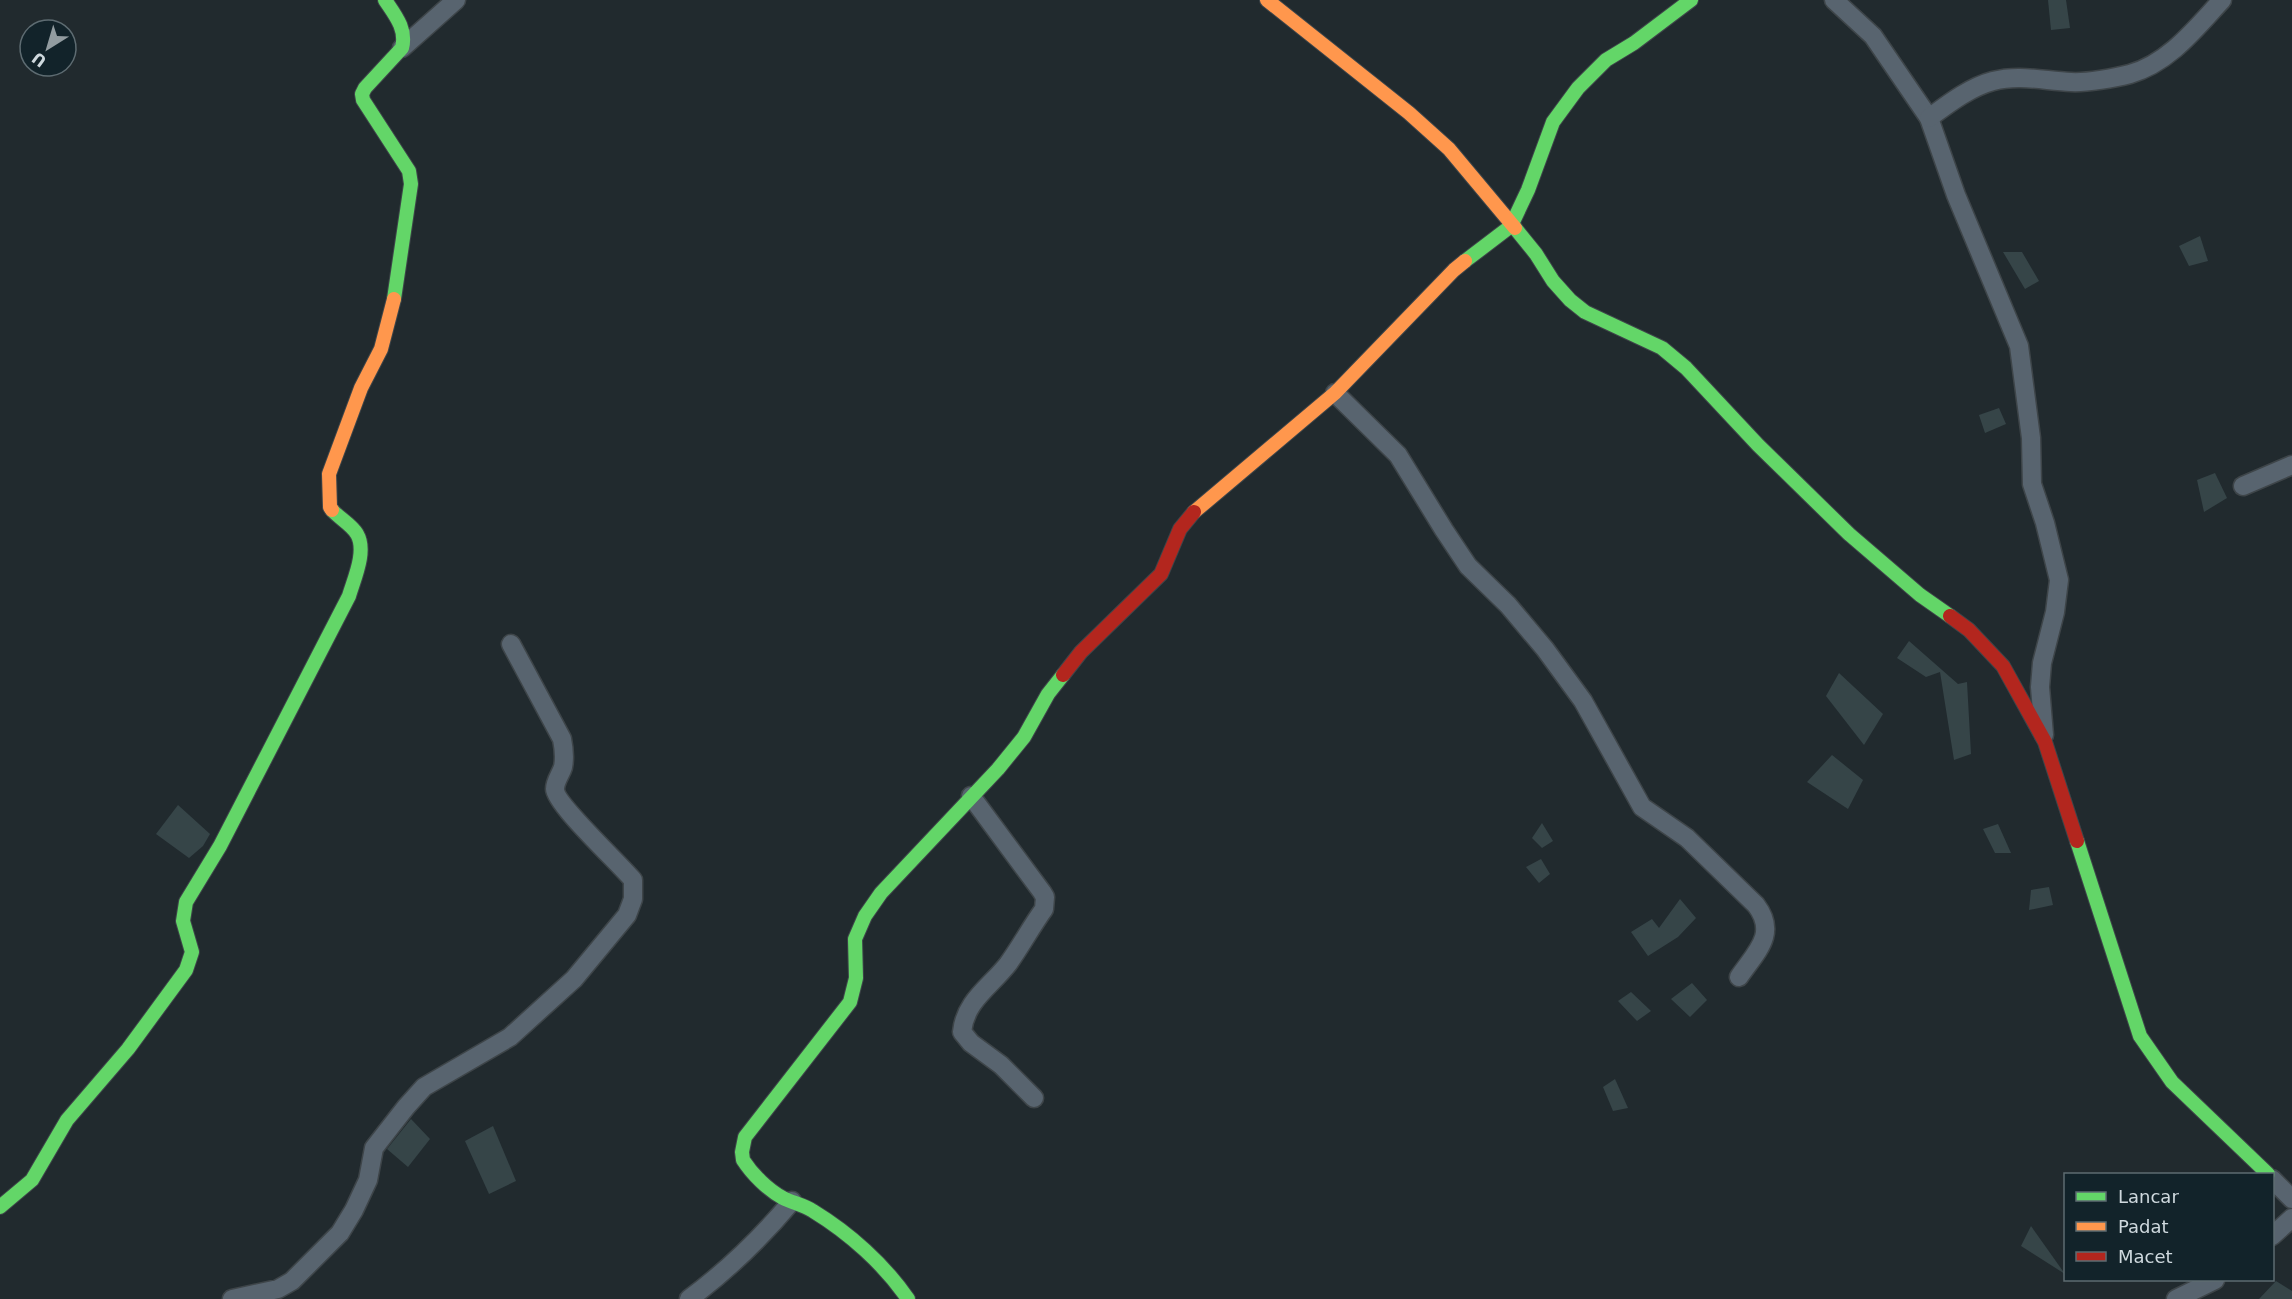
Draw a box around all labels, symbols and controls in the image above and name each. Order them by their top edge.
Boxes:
north arrow [18,18,78,78]
text: U [28,48,50,71]
legend [2064,1173,2274,1281]
text: Lancar [2118,1186,2179,1207]
text: Padat [2118,1216,2169,1237]
text: Macet [2118,1246,2173,1267]

